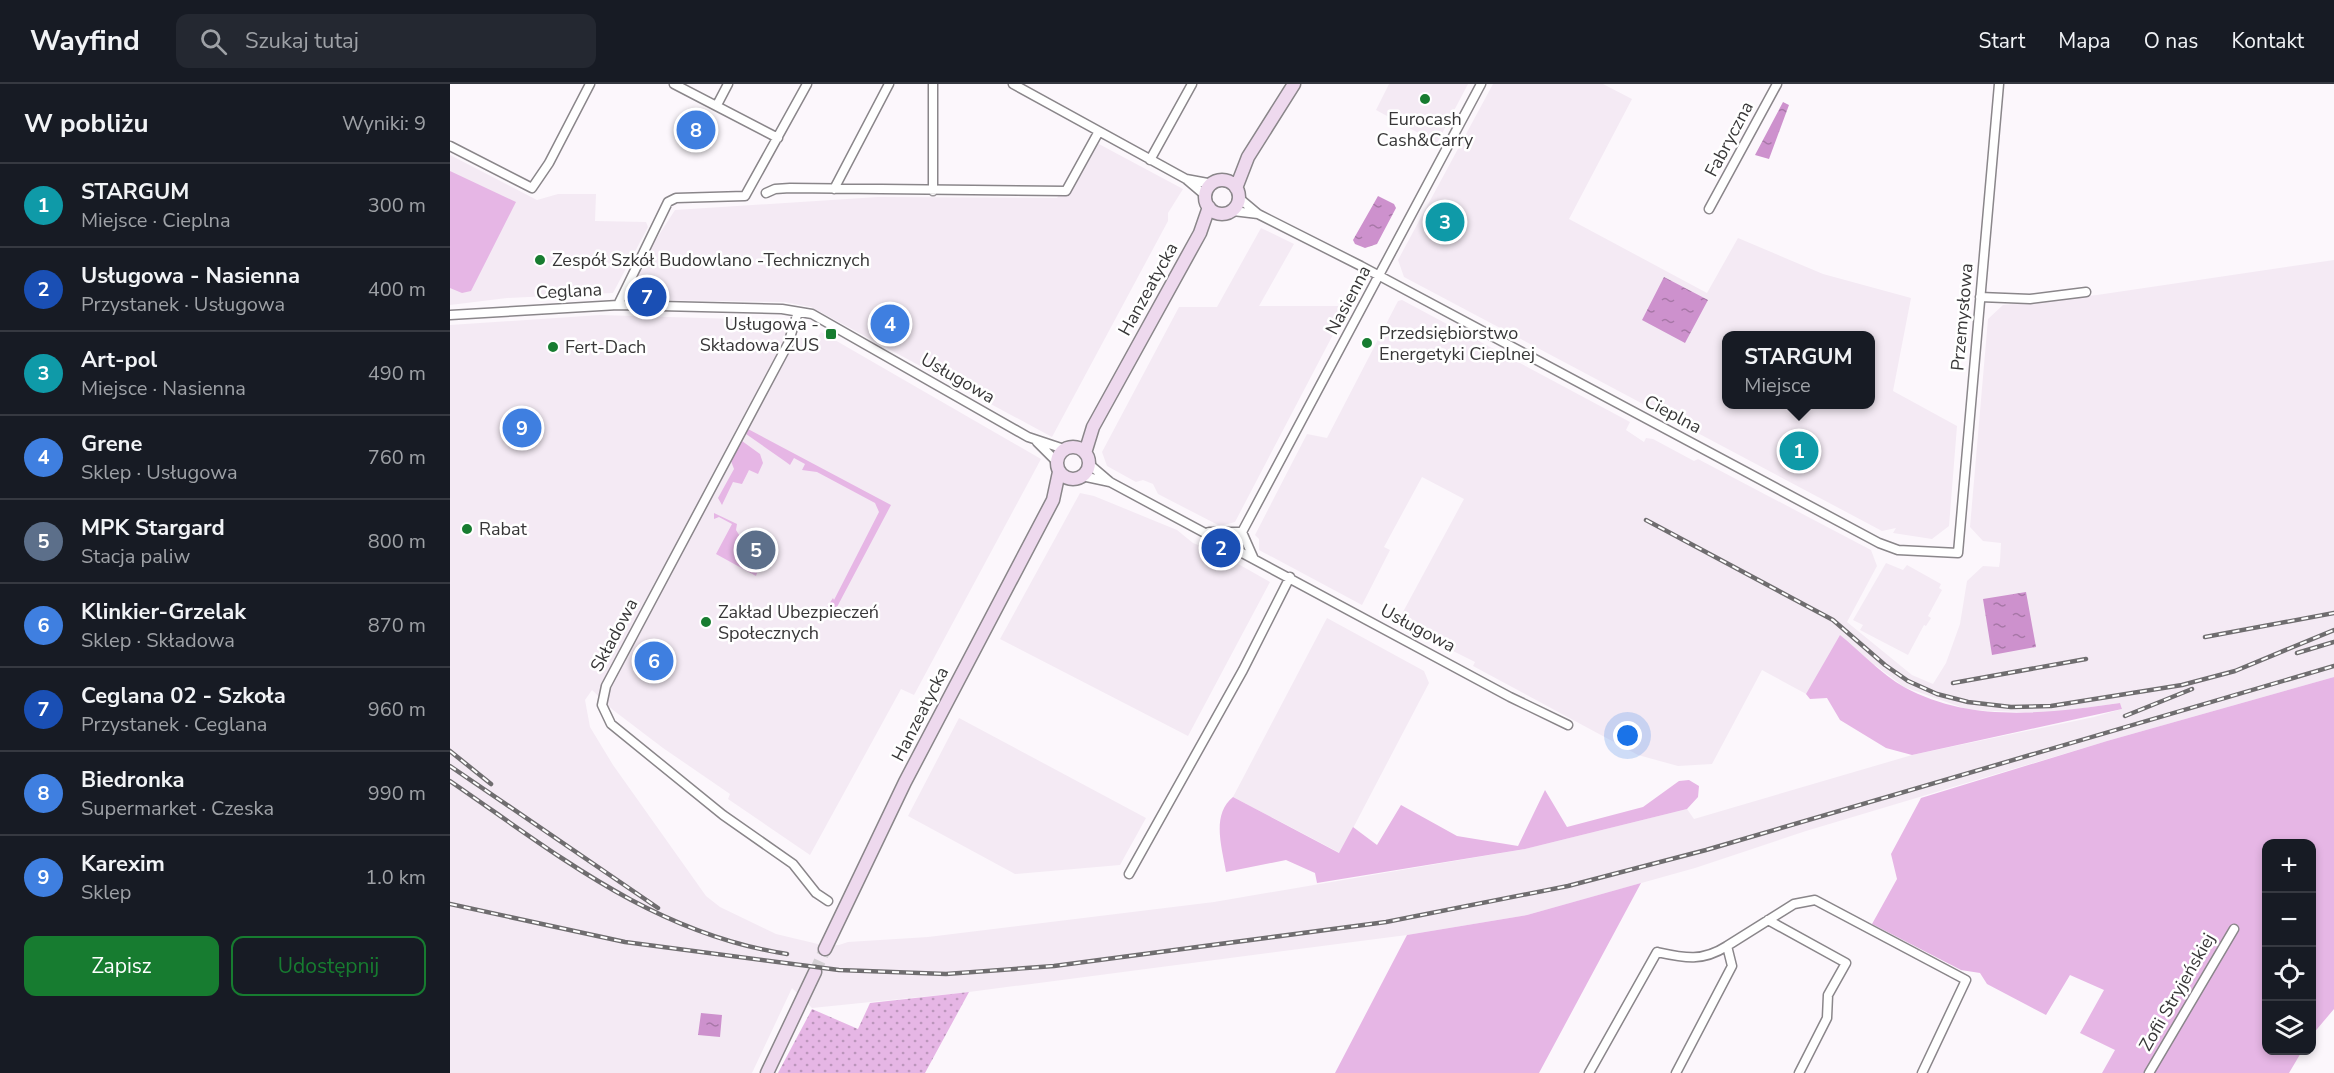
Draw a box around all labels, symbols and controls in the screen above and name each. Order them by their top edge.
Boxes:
search box [176,14,596,68]
text: Wayfind [30,22,140,60]
icon: search [197,25,230,58]
text: Szukaj tutaj [245,26,359,56]
text: Start [1979,27,2025,55]
text: Mapa [2058,27,2111,55]
text: O nas [2144,27,2198,55]
text: Kontakt [2231,27,2304,55]
marker: Eurocash Cash&Carry [1418,92,1432,106]
street label: Fabryczna [1699,97,1759,181]
text: W pobliżu [24,106,148,141]
place label: Eurocash Cash&Carry [1377,107,1474,152]
pin: 8 [676,108,716,152]
text: Wyniki: 9 [342,110,426,137]
text: STARGUM [81,177,189,207]
text: 1 [38,192,50,219]
text: 300 m [368,192,426,219]
pin: 3 [1426,200,1464,244]
text: Miejsce · Cieplna [81,207,231,234]
street label: Hanzeatycka [1113,238,1183,340]
place label: Zespół Szkół Budowlano -Technicznych [552,248,870,272]
marker: Zespół Szkół Budowlano -Technicznych [533,253,547,267]
text: Usługowa - Nasienna [81,261,300,291]
street label: Nasienna [1320,261,1376,339]
street label: Przemysłowa [1945,262,1979,372]
pin: 7 [628,274,666,320]
text: 2 [38,276,50,303]
text: 400 m [368,276,426,303]
street label: Ceglana [535,277,603,305]
text: Przystanek · Usługowa [81,291,285,318]
pin: 4 [870,302,910,346]
place label: Usługowa - Składowa ZUS [700,312,819,357]
place label: Przedsiębiorstwo Energetyki Cieplnej [1379,321,1535,366]
marker: Usługowa - Składowa ZUS [824,327,838,341]
popup [1722,331,1875,409]
place label: Fert-Dach [565,335,646,359]
marker: Przedsiębiorstwo Energetyki Cieplnej [1360,336,1374,350]
marker: Fert-Dach [546,340,560,354]
text: STARGUM [1744,342,1853,372]
text: Art-pol [81,345,157,375]
street label: Usługowa [916,347,1000,409]
text: 3 [38,360,50,387]
text: 490 m [368,360,426,387]
text: Miejsce [1744,372,1811,399]
text: Miejsce · Nasienna [81,375,246,402]
street label: Cieplna [1640,389,1706,439]
pin: 9 [502,406,542,450]
pin: 1 [1780,428,1818,473]
text: Grene [81,429,142,459]
text: 4 [38,444,50,471]
text: 760 m [368,444,426,471]
text: Sklep · Usługowa [81,459,238,486]
text: MPK Stargard [81,513,225,543]
place label: Rabat [479,517,528,541]
marker: Rabat [460,522,474,536]
pin: 2 [1202,526,1240,570]
text: 5 [38,528,50,555]
text: 800 m [368,528,426,555]
pin: 5 [736,528,776,572]
text: Stacja paliw [81,543,190,570]
street label: Składowa [585,594,643,676]
text: Klinkier-Grzelak [81,597,246,627]
street label: Usługowa [1376,598,1460,658]
place label: Zakład Ubezpieczeń Społecznych [718,600,879,645]
text: 6 [38,612,50,639]
text: 870 m [368,612,426,639]
marker: Zakład Ubezpieczeń Społecznych [699,615,713,629]
text: Sklep · Składowa [81,627,235,654]
pin: 6 [634,638,674,684]
street label: Hanzeatycka [886,663,954,765]
text: Ceglana 02 - Szkoła [81,681,286,711]
text: 7 [38,696,50,723]
text: 960 m [368,696,426,723]
text: Przystanek · Ceglana [81,711,267,738]
your location [1613,721,1642,750]
text: Biedronka [81,765,185,795]
text: 8 [38,780,50,807]
text: 990 m [368,780,426,807]
text: Supermarket · Czeska [81,795,274,822]
map controls [2262,839,2316,1055]
button: + [2262,839,2316,893]
text: Karexim [81,849,165,879]
text: 9 [38,864,50,891]
text: 1.0 km [365,864,426,891]
text: Sklep [81,879,131,906]
button: − [2262,893,2316,947]
street label: Zofii Stryjeńskiej [2134,929,2220,1055]
button: Zapisz [24,936,219,996]
button: Udostępnij [231,936,426,996]
button: locate [2262,947,2316,1001]
button: layers [2262,1001,2316,1055]

